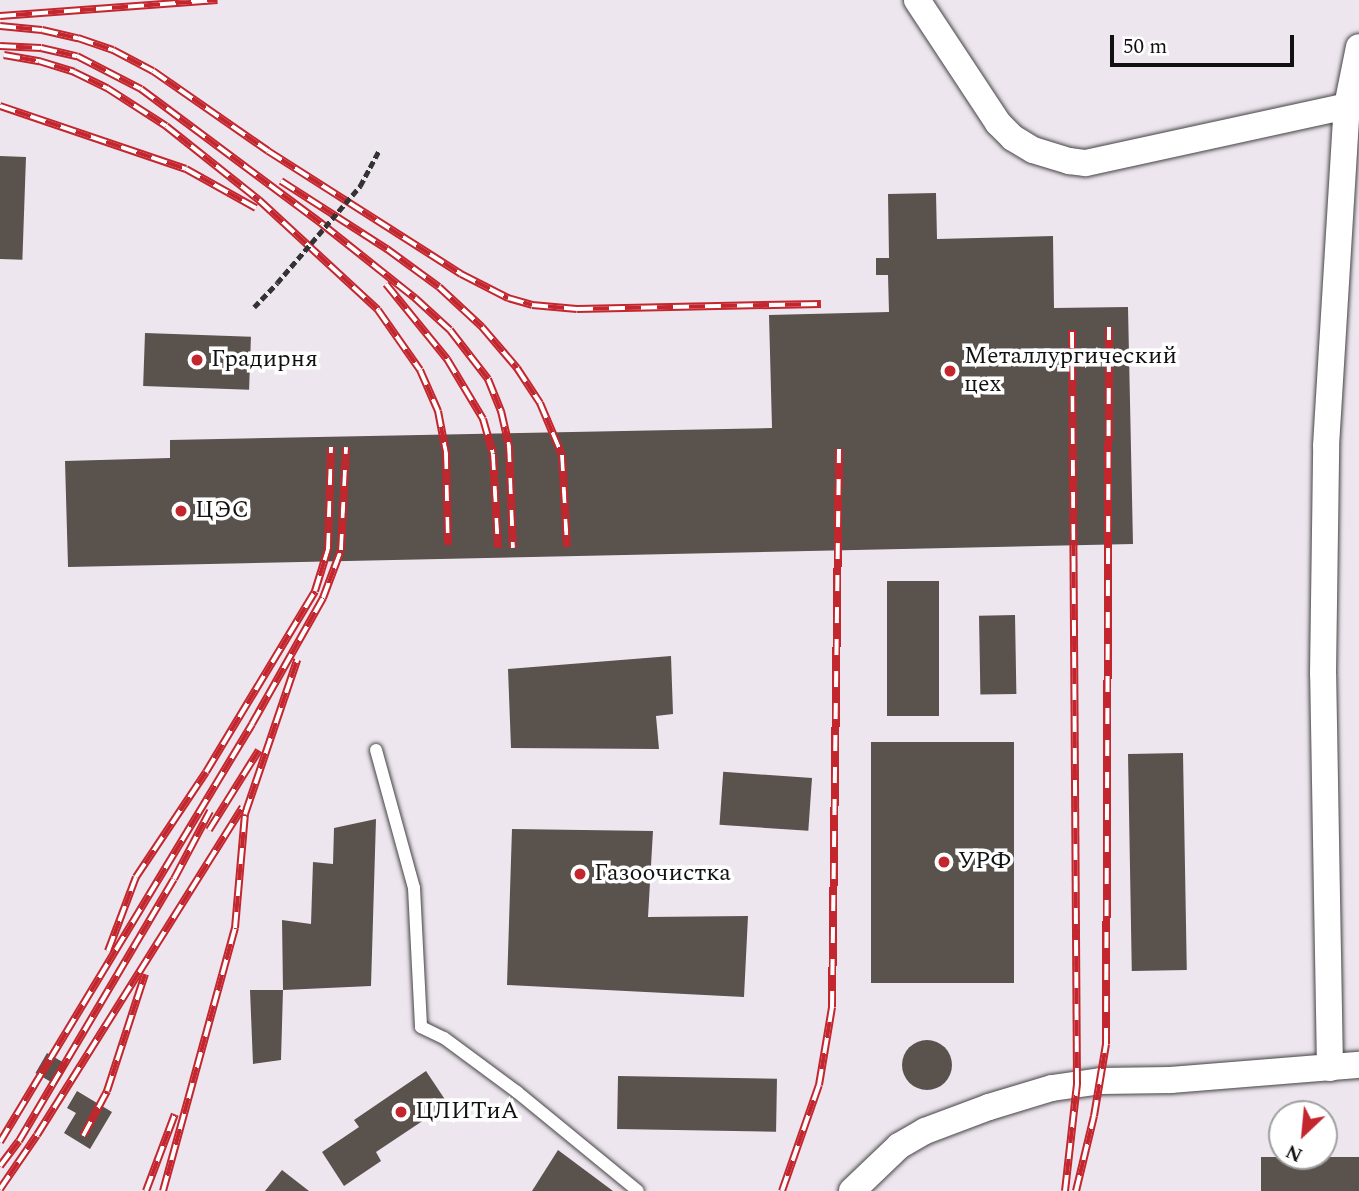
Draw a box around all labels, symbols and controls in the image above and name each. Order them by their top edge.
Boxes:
scale bar [1114,21,1298,65]
text: 50 m [1123,31,1167,63]
place label: Металлургический цех [964,343,1177,399]
place label: Градирня [211,346,318,374]
marker: Градирня [189,352,205,368]
marker: Металлургический цех [942,363,958,379]
place label: ЦЭС [195,497,249,525]
marker: ЦЭС [173,503,189,519]
place label: УРФ [958,848,1011,876]
marker: УРФ [936,854,952,870]
place label: Газоочистка [594,860,731,888]
marker: Газоочистка [572,866,588,882]
place label: ЦЛИТиА [415,1098,519,1126]
north arrow [1268,1100,1338,1170]
marker: ЦЛИТиА [393,1104,409,1120]
text: N [1281,1136,1308,1169]

